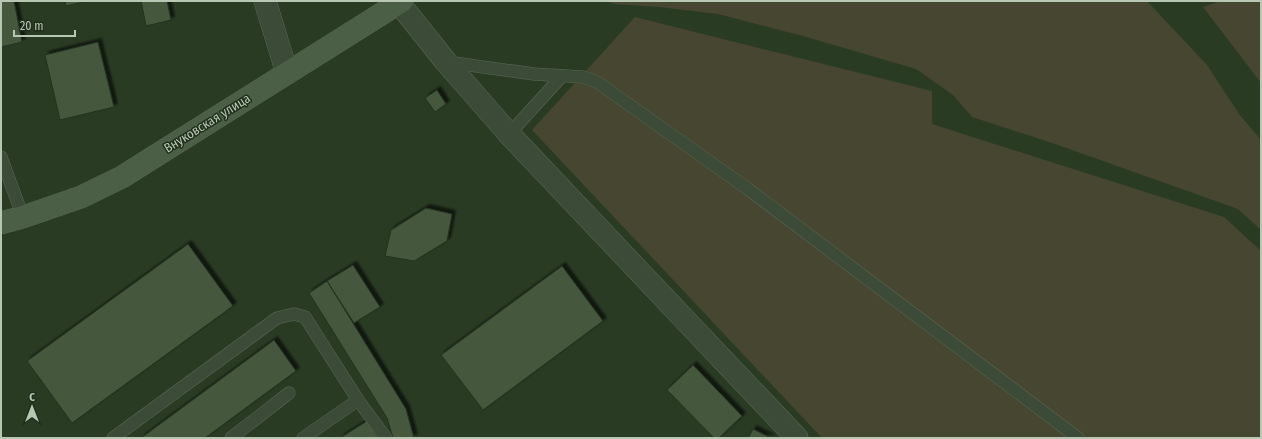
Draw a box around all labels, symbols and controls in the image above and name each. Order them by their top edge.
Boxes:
scale bar [14,12,75,38]
text: 20 m [20,19,44,33]
street label: Внуковская улица [161,90,253,156]
north arrow [12,387,52,427]
text: С [29,391,35,404]

